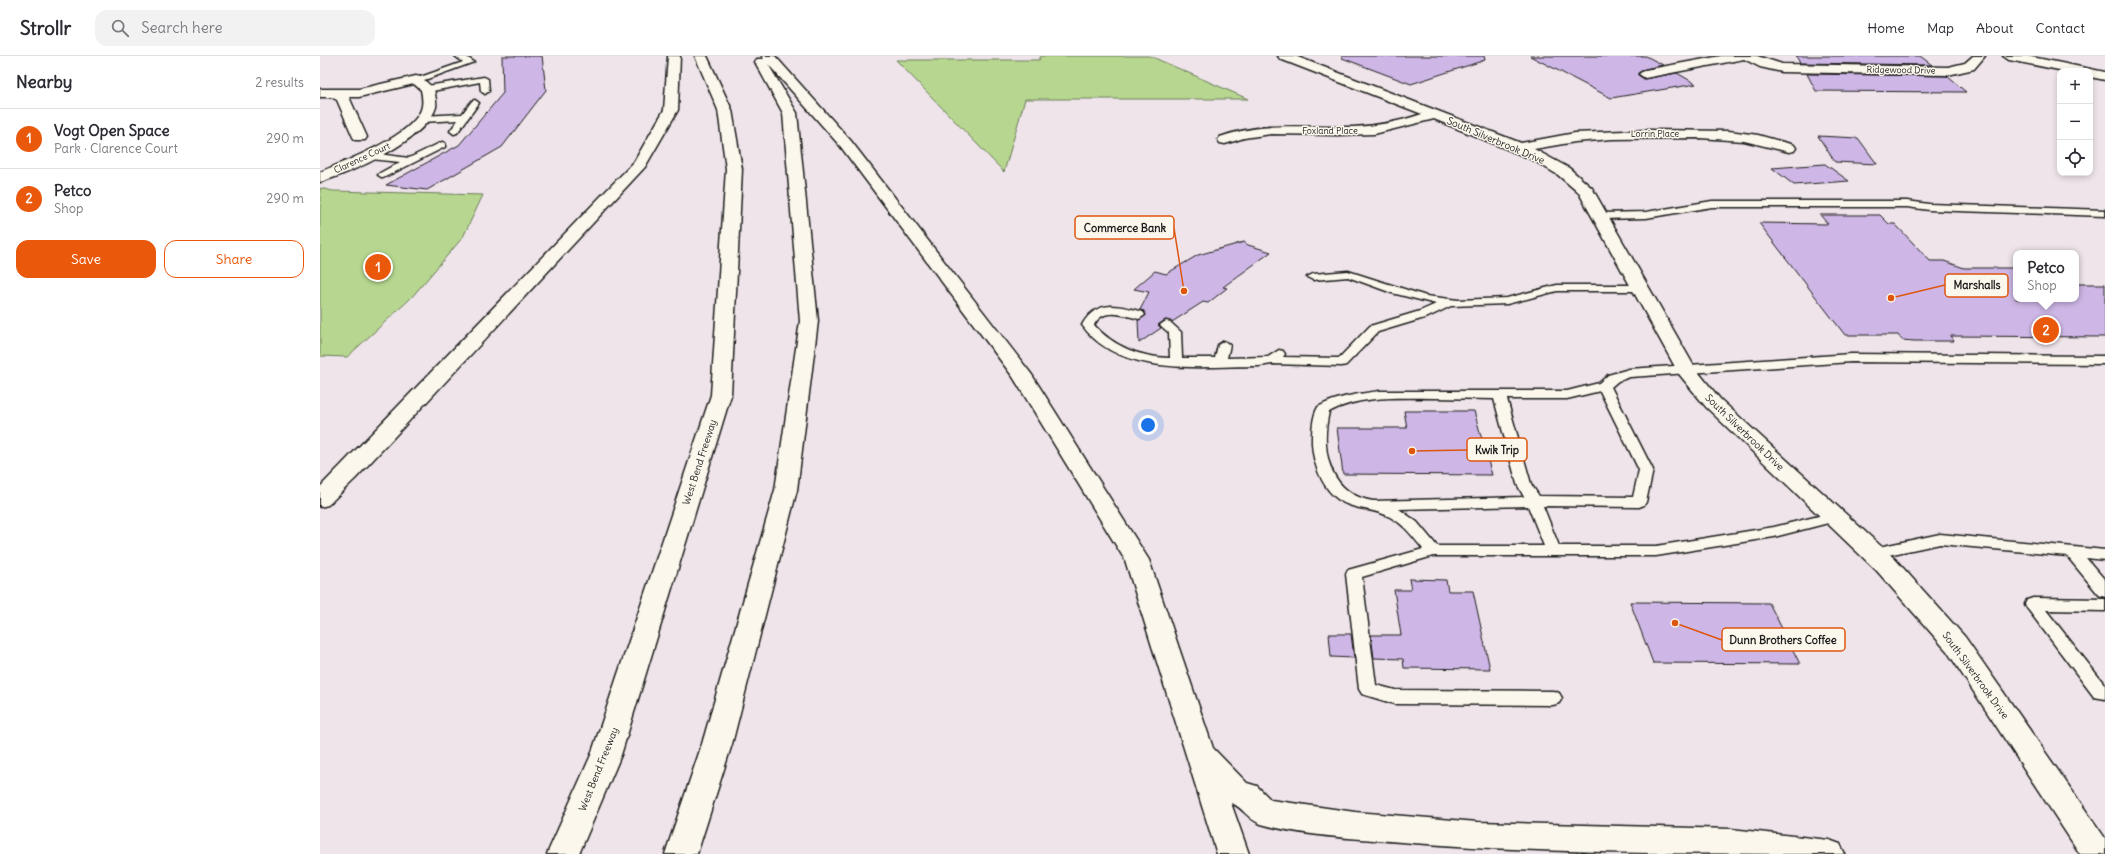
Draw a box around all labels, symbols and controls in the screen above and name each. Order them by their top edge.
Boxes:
search box [95,10,375,46]
text: Strollr [20,16,71,40]
icon: search [109,17,131,39]
text: Search here [141,18,223,37]
text: Home [1867,19,1905,37]
text: Map [1927,19,1954,37]
text: About [1976,19,2014,37]
text: Contact [2036,19,2085,37]
street label: Ridgewood Drive [1867,63,1936,76]
map controls [2057,68,2093,176]
button: + [2057,68,2093,104]
text: Nearby [16,71,72,93]
text: 2 results [255,74,304,91]
button: − [2057,104,2093,140]
street label: South Silverbrook Drive [1445,114,1547,167]
text: Vogt Open Space [54,121,170,140]
street label: Foxland Place [1302,125,1358,136]
street label: Lorrin Place [1631,128,1679,139]
text: 1 [26,130,32,147]
text: 290 m [266,130,304,147]
text: Park · Clarence Court [54,140,178,157]
street label: Clarence Court [332,140,392,175]
button: locate [2057,140,2093,176]
text: Petco [54,181,92,200]
text: 2 [25,190,33,207]
text: 290 m [266,190,304,207]
text: Shop [54,200,83,217]
callout: Commerce Bank [1075,216,1174,239]
text: Commerce Bank [1084,221,1167,235]
button: Save [16,240,156,278]
button: Share [164,240,304,278]
popup [2013,250,2079,302]
pin: 1 [365,252,391,282]
text: Petco [2027,258,2065,277]
callout: Marshalls [1945,274,2008,297]
text: Shop [2027,277,2057,294]
text: Marshalls [1953,278,2001,292]
pin: 2 [2033,315,2059,345]
street label: South Silverbrook Drive [1702,391,1787,473]
your location [1138,415,1158,435]
street label: West Bend Freeway [679,418,719,507]
callout: Kwik Trip [1467,438,1527,461]
text: Kwik Trip [1475,443,1519,458]
callout: Dunn Brothers Coffee [1722,628,1845,651]
street label: South Silverbrook Drive [1940,629,2012,721]
text: Dunn Brothers Coffee [1729,633,1837,647]
street label: West Bend Freeway [576,725,621,813]

